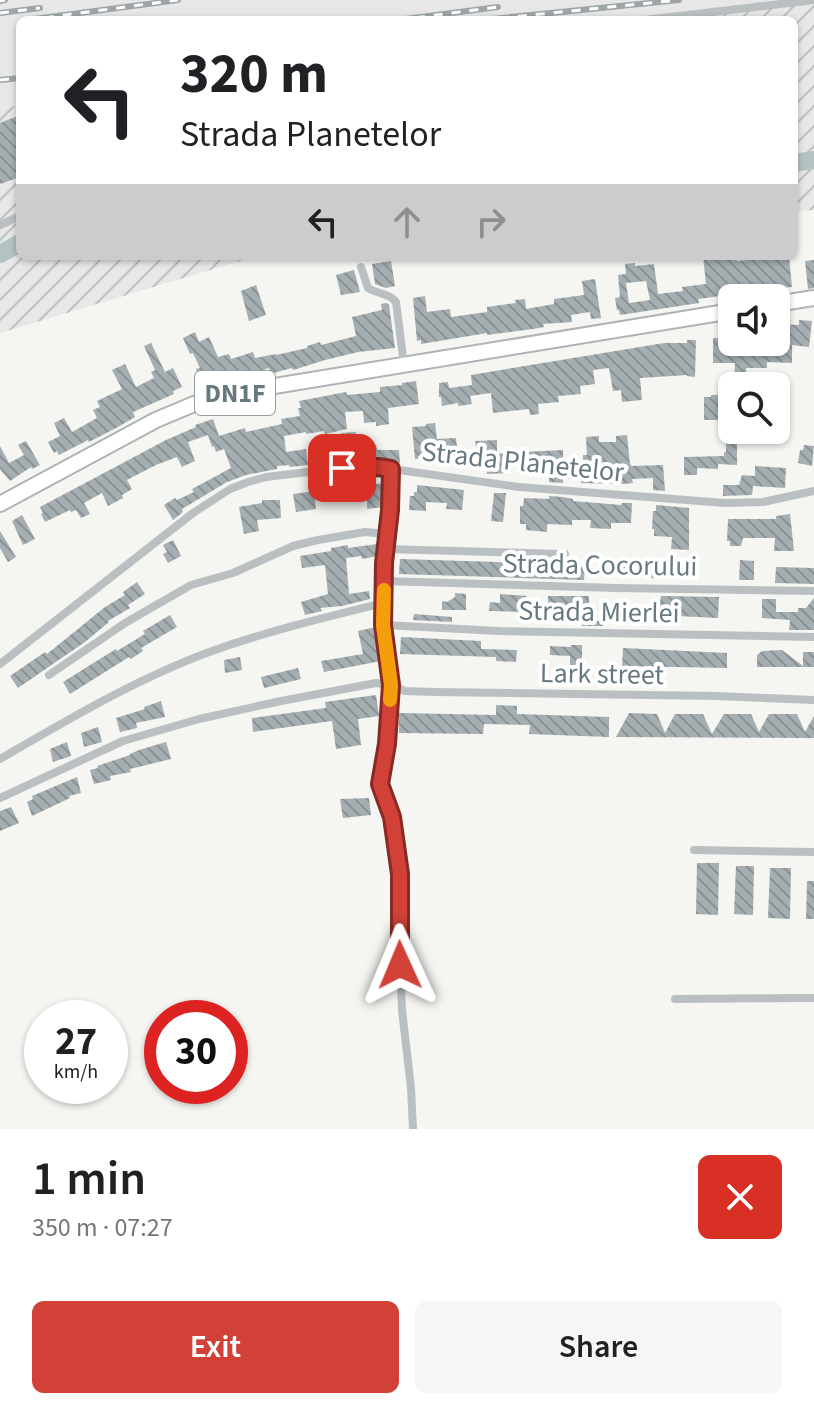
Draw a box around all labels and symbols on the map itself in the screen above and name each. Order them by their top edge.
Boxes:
road number: DN1F [195,371,275,415]
street label: Strada Planetelor [420,431,626,493]
pin [308,434,376,502]
street label: Strada Cocorului [502,543,698,587]
street label: Strada Mierlei [518,591,680,633]
street label: Lark street [540,653,665,695]
position arrow [358,923,442,1007]
speed limit sign: 30 [144,1000,248,1104]

